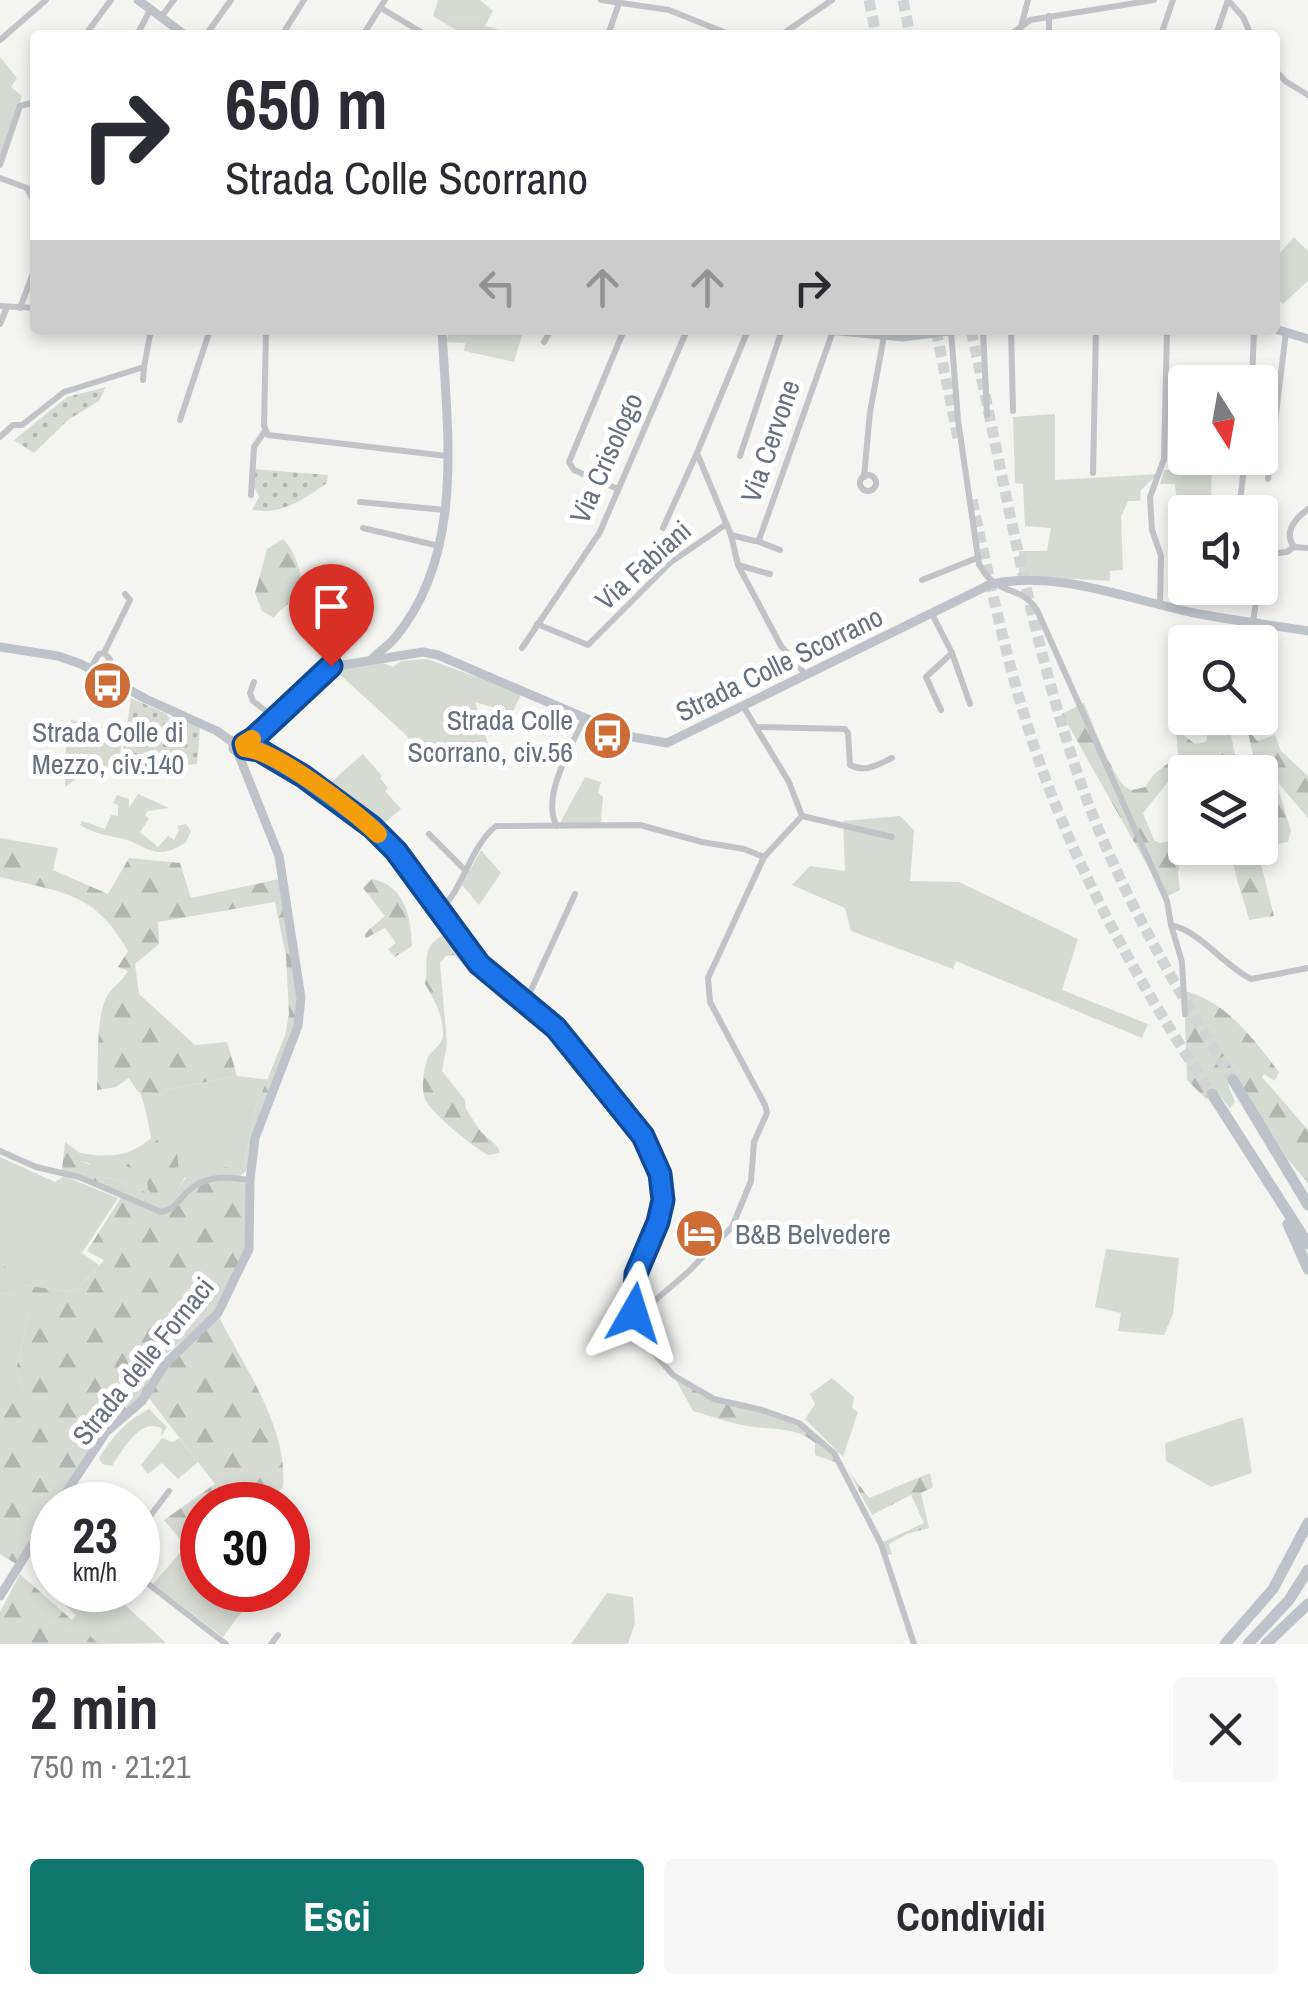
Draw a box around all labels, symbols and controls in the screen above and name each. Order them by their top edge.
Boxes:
text: 650 m [225,57,388,151]
icon: right [60,70,190,200]
text: Strada Colle Scorrano [225,147,588,208]
icon: left [470,260,525,315]
icon: ahead [575,260,630,315]
icon: ahead [680,260,735,315]
icon: right [785,260,840,315]
north arrow [1168,365,1278,475]
map controls [1168,365,1278,865]
street label: Via Cervone [731,375,809,507]
street label: Via Crisologo [560,387,652,529]
button: sound [1168,495,1278,605]
street label: Via Fabiani [587,512,699,618]
pin [289,564,374,667]
icon: arrive [304,579,359,634]
street label: Strada Colle Scorrano [669,597,889,731]
button: search [1168,625,1278,735]
bus stop icon: Strada Colle di Mezzo, civ.140 [82,659,134,711]
place label: Strada Colle Scorrano, civ.56 [407,701,573,771]
bus stop icon: Strada Colle Scorrano, civ.56 [582,710,634,762]
place label: Strada Colle di Mezzo, civ.140 [32,713,184,783]
button: layers [1168,755,1278,865]
hotel icon: B&B Belvedere [674,1208,726,1260]
place label: B&B Belvedere [735,1215,891,1253]
position arrow [582,1261,686,1365]
street label: Strada delle Fornaci [64,1269,222,1453]
speed limit sign: 30 [180,1482,310,1612]
text: 23 [72,1501,118,1569]
text: km/h [73,1555,117,1589]
text: 2 min [30,1667,159,1748]
button: close [1173,1677,1278,1782]
text: 750 m · 21:21 [30,1745,190,1788]
button: Esci [30,1859,644,1974]
button: Condividi [664,1859,1278,1974]

